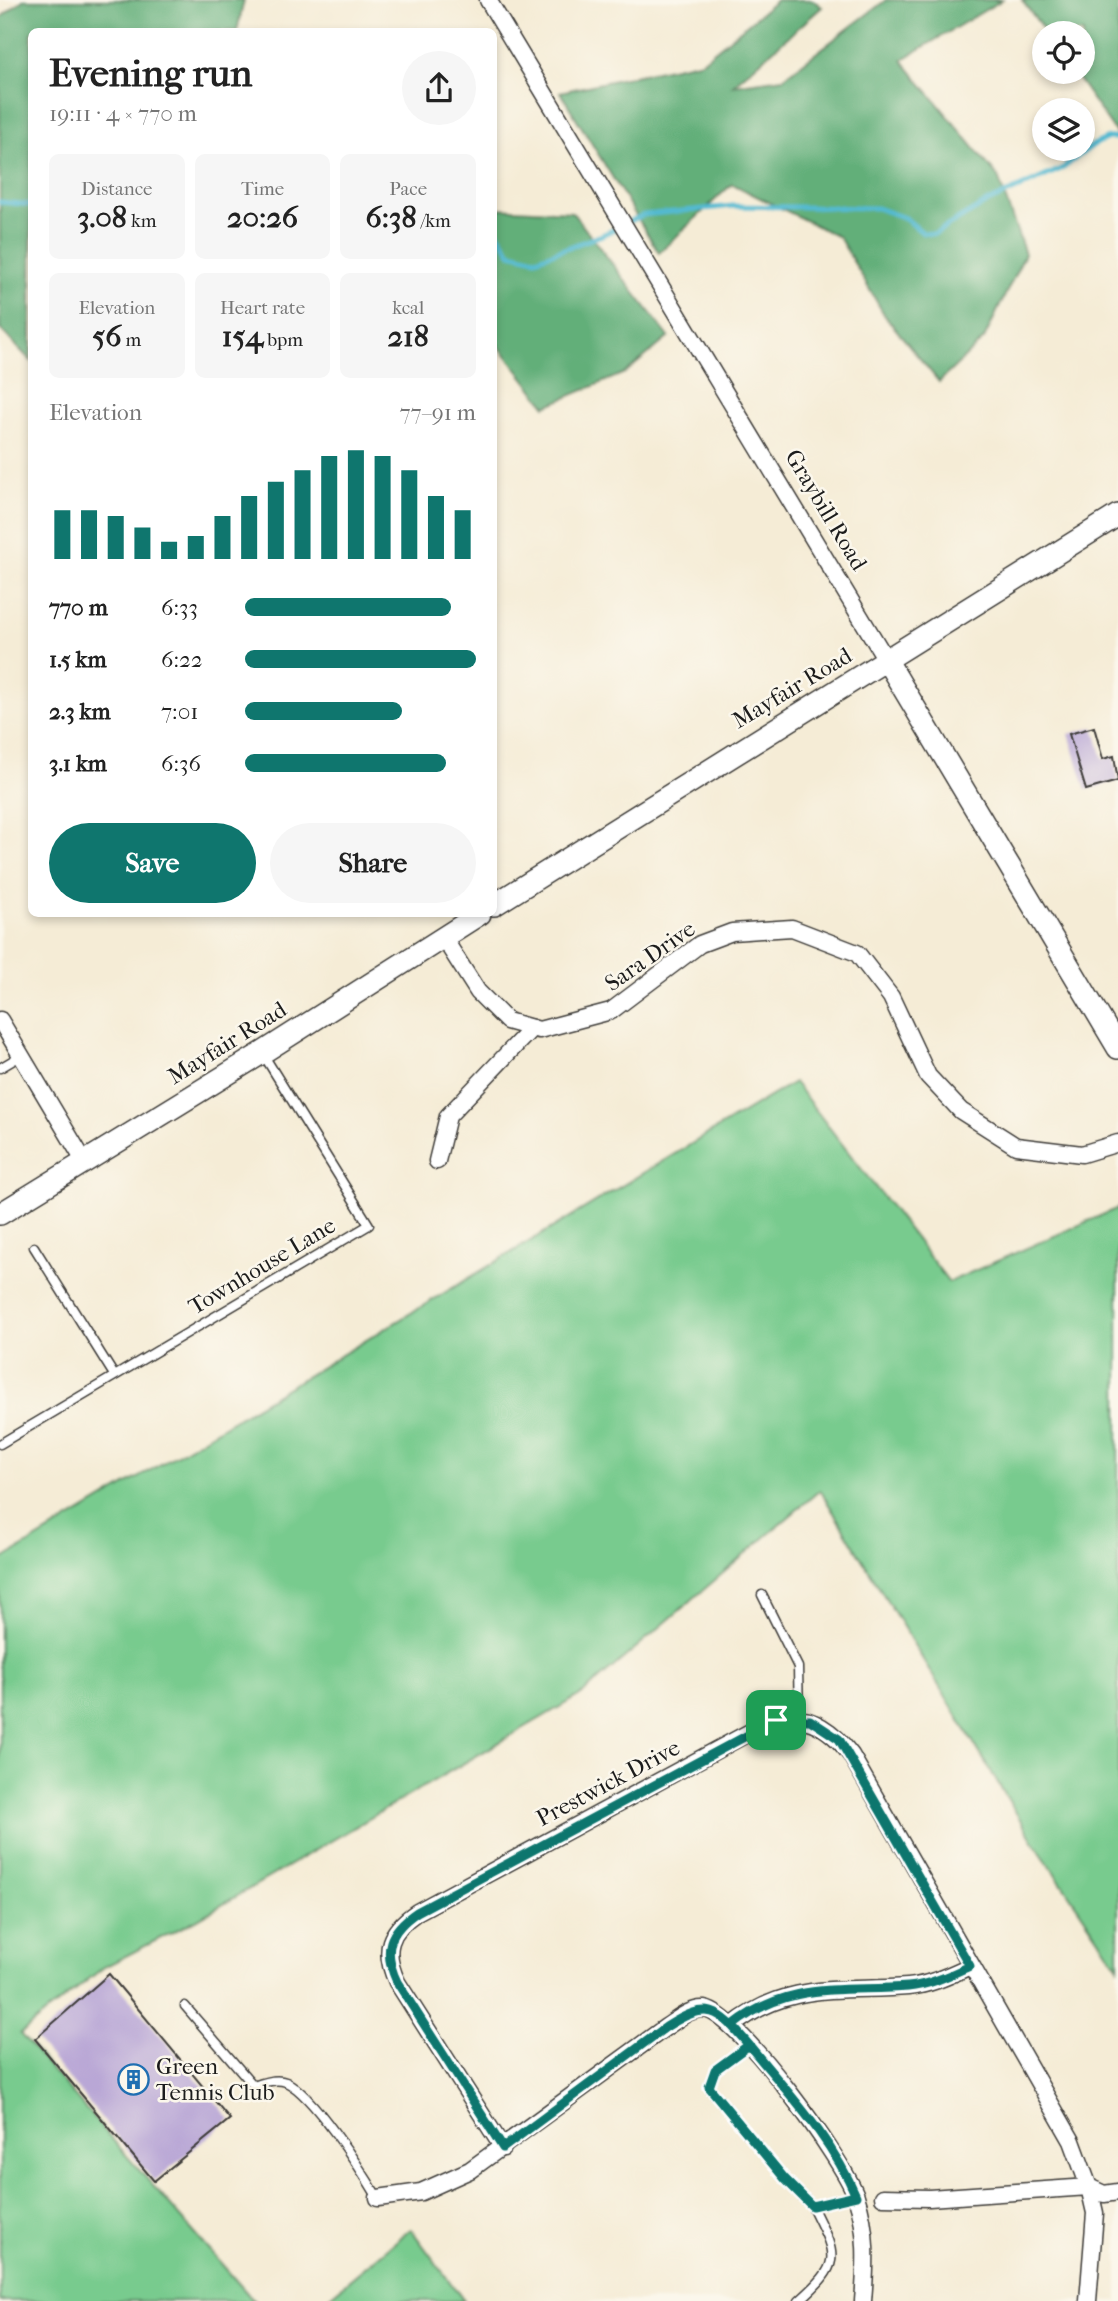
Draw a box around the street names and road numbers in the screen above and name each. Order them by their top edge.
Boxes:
street label: Graybill Road [779,445,873,576]
street label: Mayfair Road [727,642,857,734]
street label: Sara Drive [600,915,700,997]
street label: Mayfair Road [163,996,292,1090]
street label: Townhouse Lane [184,1212,340,1320]
street label: Prestwick Drive [532,1734,684,1832]

